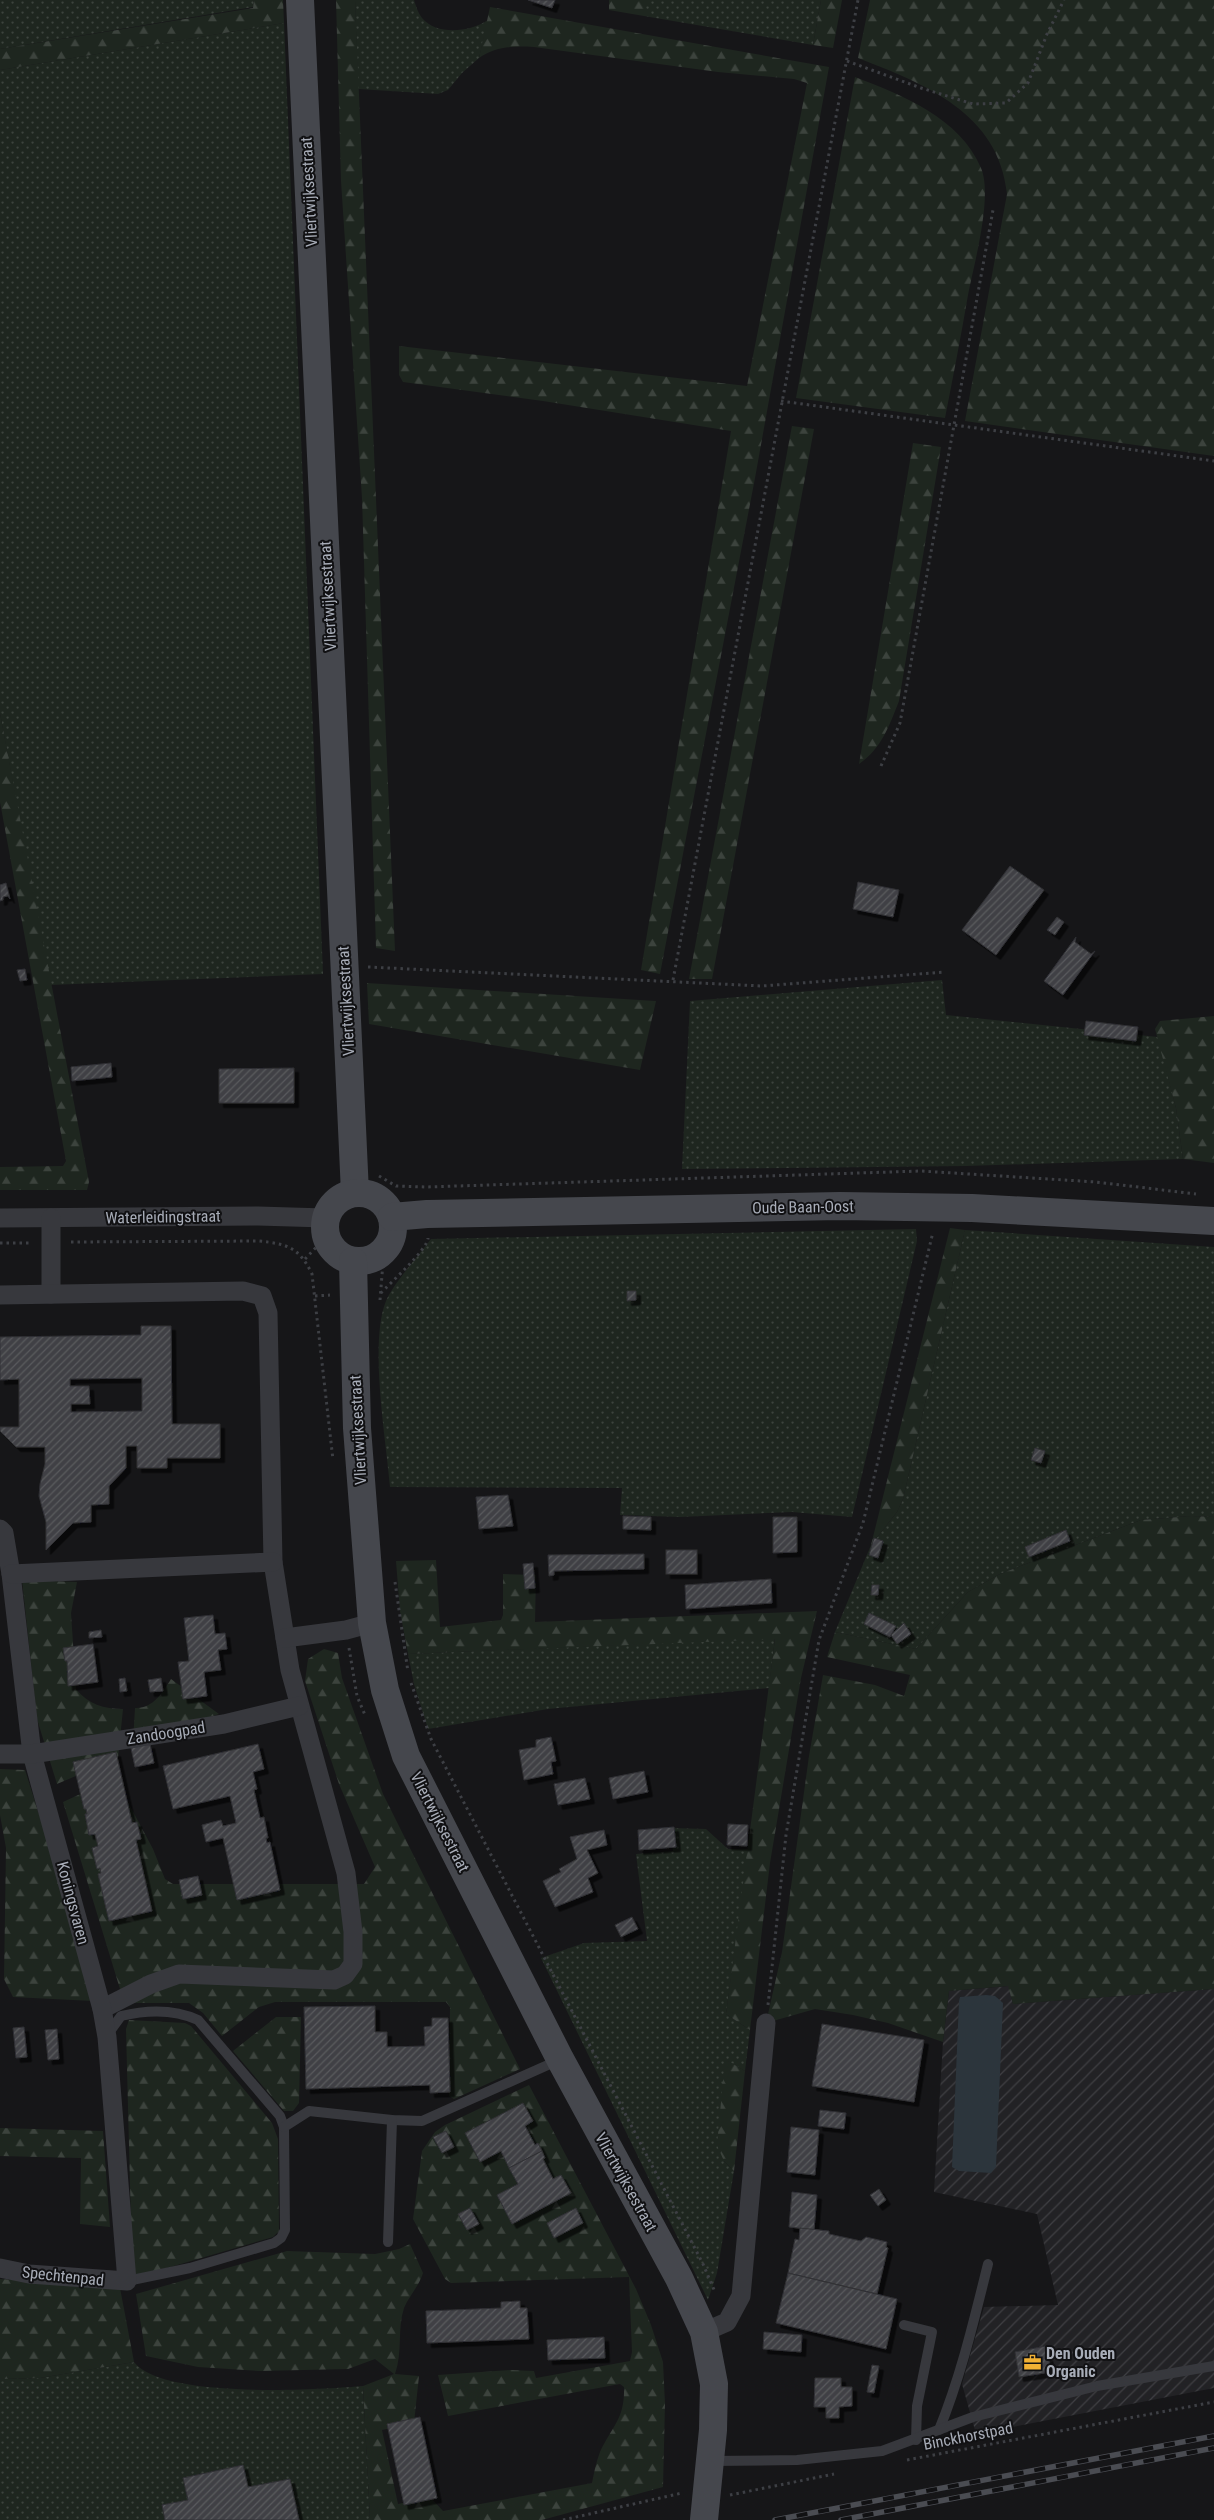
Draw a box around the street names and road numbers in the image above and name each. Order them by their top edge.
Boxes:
street label: Vliertwijksestraat [297,136,321,247]
street label: Vliertwijksestraat [316,540,340,651]
street label: Vliertwijksestraat [334,945,358,1056]
street label: Oude Baan-Oost [752,1197,854,1217]
street label: Waterleidingstraat [105,1206,221,1228]
street label: Vliertwijksestraat [346,1374,370,1485]
street label: Zandoogpad [125,1717,207,1749]
street label: Vliertwijksestraat [407,1769,474,1876]
street label: Koningsvaren [53,1859,93,1947]
street label: Vliertwijksestraat [591,2129,661,2235]
street label: Spechtenpad [21,2262,105,2290]
street label: Binckhorstpad [922,2418,1014,2454]

